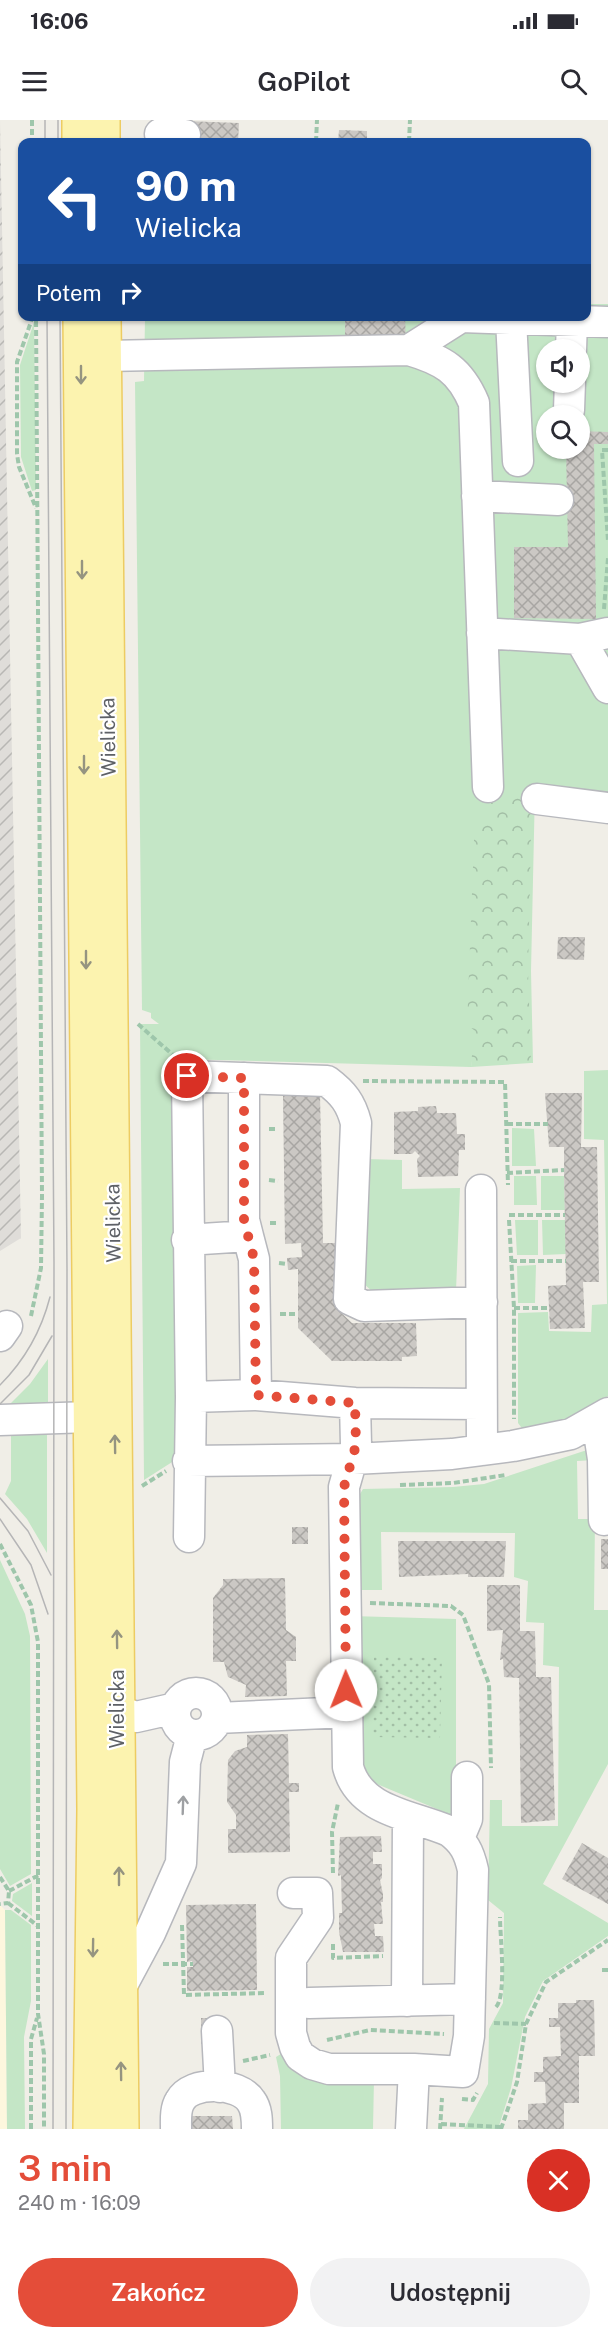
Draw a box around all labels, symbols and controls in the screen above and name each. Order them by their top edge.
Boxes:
text: 16:06 [30,8,89,34]
icon: menu [18,65,51,98]
text: GoPilot [257,65,351,97]
icon: search [557,65,590,98]
text: 90 m [135,161,237,210]
icon: left [36,162,114,240]
text: Wielicka [135,211,242,243]
icon: right [114,276,147,309]
text: Potem [36,280,102,306]
map controls [536,339,590,459]
button: sound [536,339,590,393]
one-way arrow [75,364,87,384]
button: search [536,405,590,459]
one-way arrow [77,559,88,579]
street label: Wielicka [95,697,121,777]
one-way arrow [78,754,90,774]
one-way arrow [80,949,92,969]
pin [161,1050,212,1101]
icon: arrive [170,1059,203,1092]
street label: Wielicka [100,1183,126,1263]
one-way arrow [109,1434,121,1454]
one-way arrow [111,1629,123,1649]
position arrow [314,1658,378,1722]
street label: Wielicka [105,1669,129,1749]
one-way arrow [178,1796,189,1816]
one-way arrow [113,1866,125,1886]
one-way arrow [87,1937,98,1957]
one-way arrow [115,2061,127,2081]
text: 3 min [18,2147,112,2189]
button: close [527,2149,590,2212]
text: 240 m · 16:09 [18,2191,141,2215]
button: Zakończ [18,2258,298,2327]
button: Udostępnij [310,2258,590,2327]

